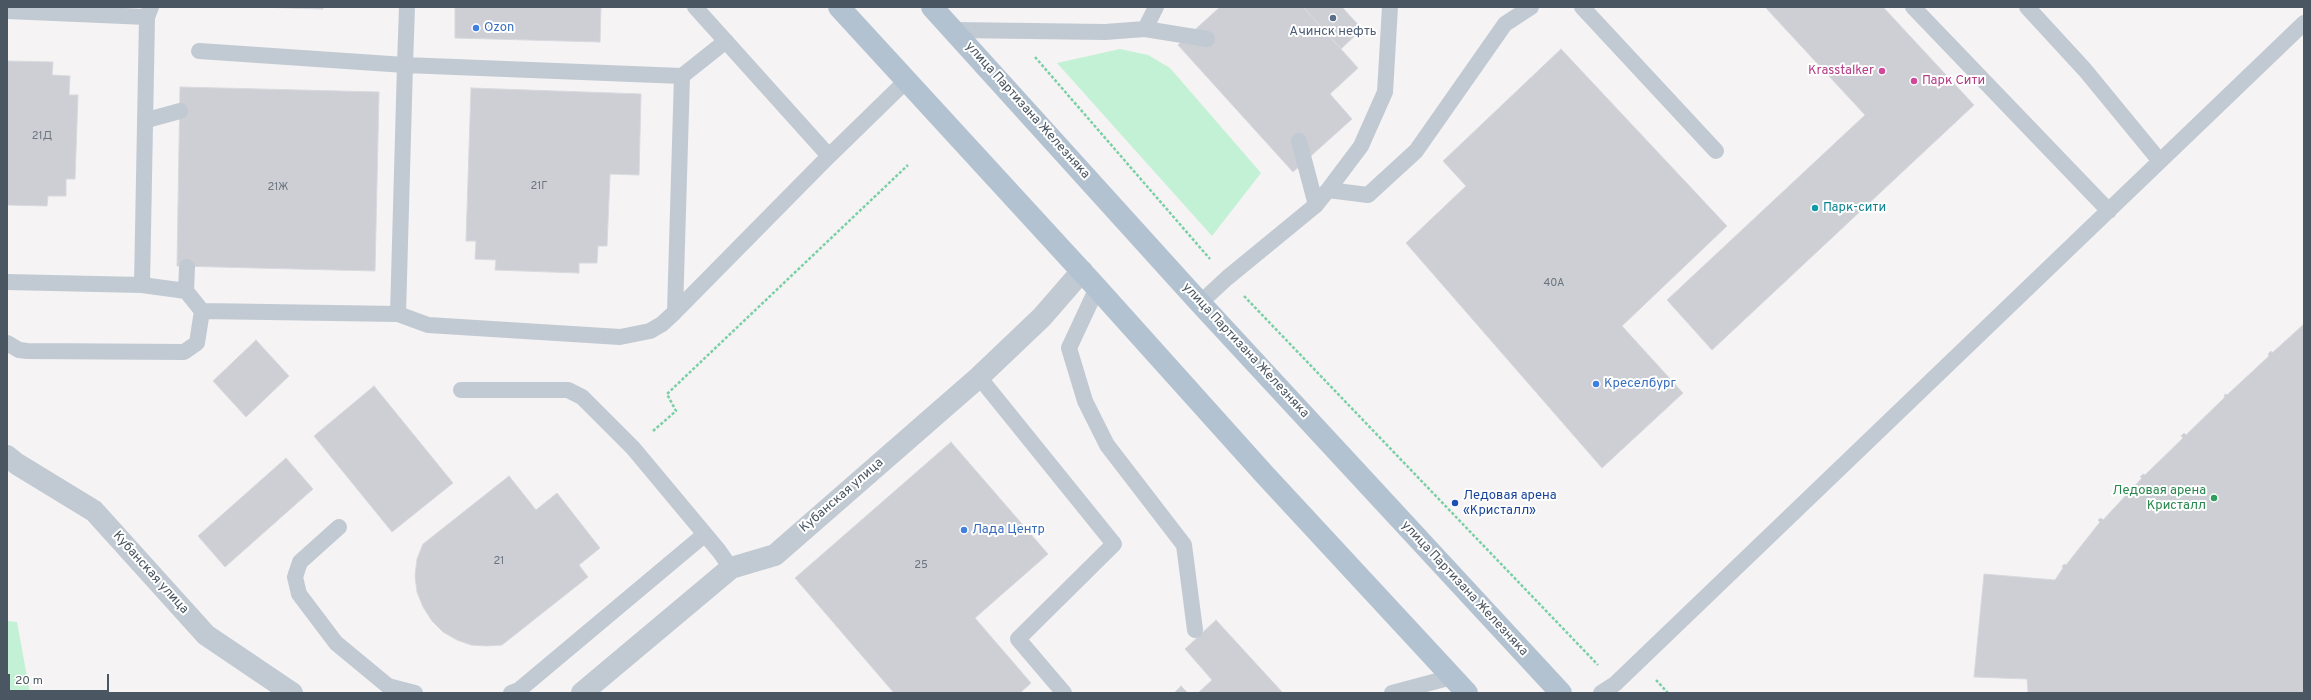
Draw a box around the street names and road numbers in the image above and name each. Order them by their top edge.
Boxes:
street label: улица Партизана Железняка [961,39,1093,183]
street label: улица Партизана Железняка [1178,280,1312,422]
street label: Кубанская улица [797,455,887,537]
street label: улица Партизана Железняка [1397,518,1531,660]
street label: Кубанская улица [109,529,191,617]

